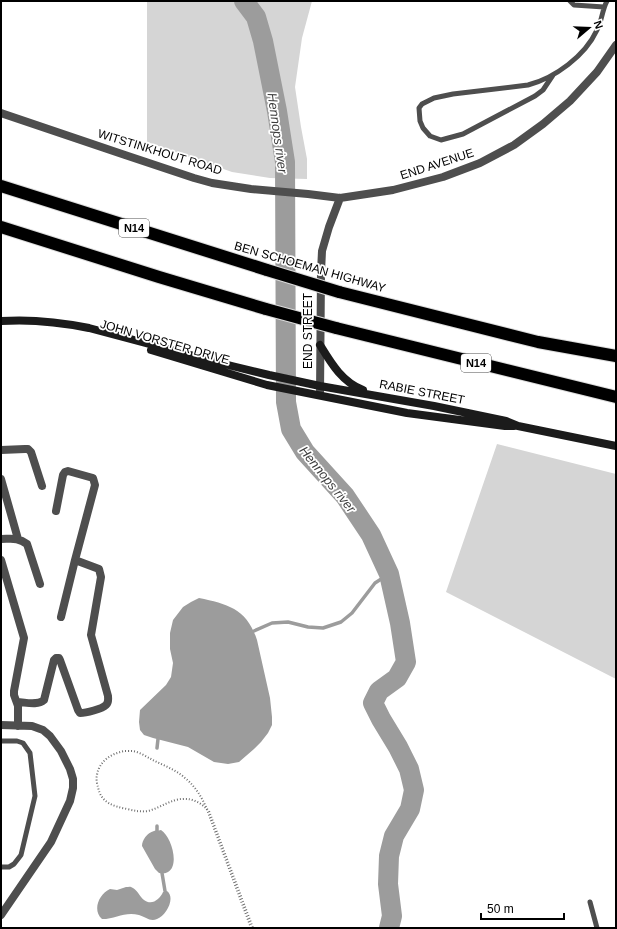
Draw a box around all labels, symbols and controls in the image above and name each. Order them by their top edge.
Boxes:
north arrow [569,8,609,48]
text: N [591,19,605,31]
water label: Hennops river [264,92,291,175]
street label: WITSTINKHOUT ROAD [96,126,224,178]
street label: END AVENUE [398,146,476,182]
road number: N14 [119,219,149,237]
street label: BEN SCHOEMAN HIGHWAY [233,239,387,295]
street label: END STREET [301,292,315,369]
street label: JOHN VORSTER DRIVE [99,317,231,367]
road number: N14 [461,354,491,372]
street label: RABIE STREET [378,377,467,407]
water label: Hennops river [296,443,359,516]
scale bar [481,895,564,921]
text: 50 m [487,902,514,916]

